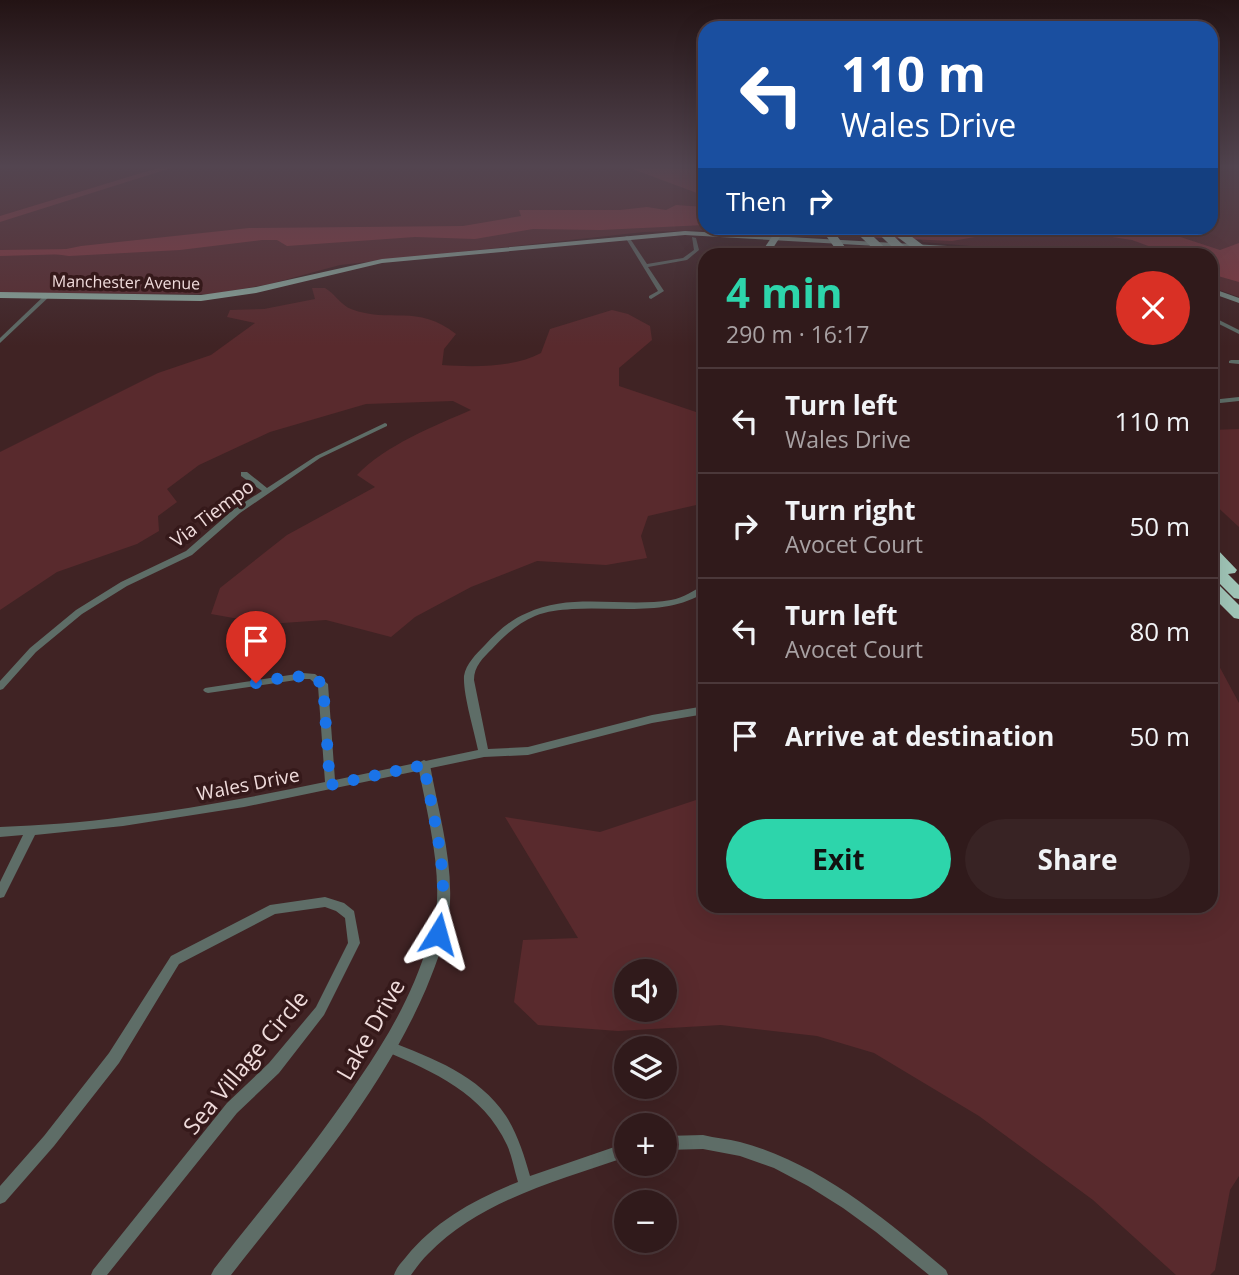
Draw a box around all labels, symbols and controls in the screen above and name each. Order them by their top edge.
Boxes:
text: 110 m [841,40,986,106]
icon: left [726,49,817,140]
text: Wales Drive [841,103,1016,146]
icon: right [801,182,839,220]
text: Then [726,183,787,219]
text: 4 min [726,263,843,320]
street label: Manchester Avenue [52,270,200,294]
button: close [1116,271,1190,345]
text: 290 m · 16:17 [726,318,869,350]
text: Turn left [785,387,897,423]
icon: left [726,402,764,440]
text: 110 m [1115,403,1190,439]
text: Wales Drive [785,423,911,455]
street label: Via Tiempo [165,473,259,553]
text: Turn right [785,492,916,528]
icon: right [726,507,764,545]
text: 50 m [1129,508,1190,544]
text: Avocet Court [785,528,923,560]
text: Turn left [785,597,897,633]
pin [226,611,286,683]
icon: left [726,612,764,650]
text: 80 m [1129,613,1190,649]
icon: arrive [237,622,275,660]
text: Avocet Court [785,633,923,665]
icon: arrive [726,717,764,755]
text: Arrive at destination [785,718,1054,754]
text: 50 m [1129,718,1190,754]
street label: Wales Drive [194,761,302,807]
button: Exit [726,819,951,899]
button: Share [965,819,1190,899]
position arrow [401,897,475,971]
map controls [614,959,677,1253]
button: sound [614,959,677,1022]
street label: Lake Drive [328,972,412,1086]
street label: Sea Village Circle [175,983,315,1141]
button: layers [614,1036,677,1099]
button: + [614,1113,677,1176]
button: − [614,1190,677,1253]

